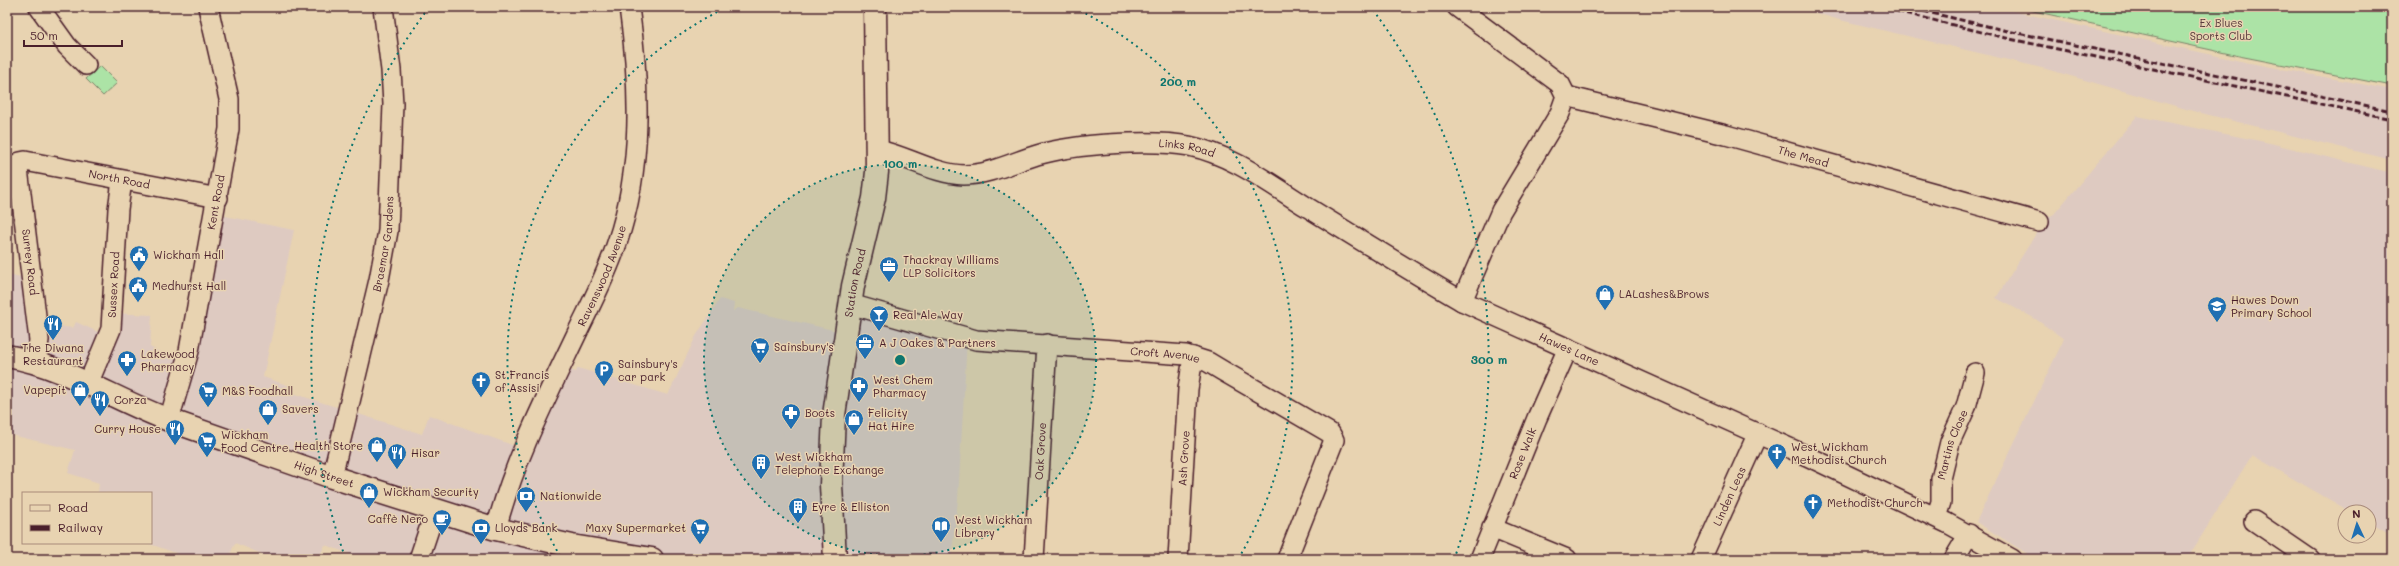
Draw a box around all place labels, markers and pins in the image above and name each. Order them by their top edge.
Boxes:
public building icon: Wickham Hall [128,244,150,272]
place label: Wickham Hall [153,247,224,262]
place label: Thackray Williams LLP Solicitors [903,252,999,280]
office icon: Thackray Williams LLP Solicitors [878,255,900,283]
public building icon: Medhurst Hall [127,275,149,303]
place label: Medhurst Hall [152,278,226,293]
shop icon: LALashes&Brows [1594,283,1616,311]
place label: LALashes&Brows [1619,286,1709,301]
place label: Hawes Down Primary School [2231,292,2312,320]
school or university icon: Hawes Down Primary School [2206,295,2228,323]
bar icon: Real Ale Way [868,304,890,332]
place label: Real Ale Way [893,307,963,322]
restaurant icon: The Diwana Restaurant [42,313,64,341]
office icon: A J Oakes & Partners [854,332,876,360]
place label: A J Oakes & Partners [879,335,996,350]
supermarket icon: Sainsbury's [749,336,771,364]
place label: Sainsbury's [774,339,834,354]
place label: The Diwana Restaurant [22,340,84,368]
place label: Lakewood Pharmacy [141,346,195,374]
pharmacy icon: Lakewood Pharmacy [116,349,138,377]
centre of rings [893,353,907,367]
place label: Sainsbury's car park [618,356,678,384]
parking icon: Sainsbury's car park [593,359,615,387]
place label: St Francis of Assisi [495,367,549,395]
church icon: St Francis of Assisi [470,370,492,398]
place label: West Chem Pharmacy [873,372,933,400]
pharmacy icon: West Chem Pharmacy [848,375,870,403]
shop icon: Vapepit [69,379,91,407]
supermarket icon: M&S Foodhall [197,380,219,408]
place label: Vapepit [23,382,66,397]
place label: M&S Foodhall [222,383,293,398]
restaurant icon: Corza [89,389,111,417]
place label: Corza [114,392,147,407]
shop icon: Savers [257,398,279,426]
place label: Savers [282,401,319,416]
pharmacy icon: Boots [780,402,802,430]
place label: Boots [805,405,835,420]
place label: Felicity Hat Hire [868,405,915,433]
shop icon: Felicity Hat Hire [843,408,865,436]
restaurant icon: Curry House [164,418,186,446]
place label: Curry House [94,421,161,436]
place label: Wickham Food Centre [221,427,289,455]
supermarket icon: Wickham Food Centre [196,430,218,458]
shop icon: Health Store [366,435,388,463]
place label: Health Store [294,438,363,453]
place label: West Wickham Methodist Church [1791,439,1886,467]
restaurant icon: Hisar [386,442,408,470]
church icon: West Wickham Methodist Church [1766,442,1788,470]
place label: Hisar [411,445,440,460]
place label: West Wickham Telephone Exchange [775,449,884,477]
building icon: West Wickham Telephone Exchange [750,452,772,480]
shop icon: Wickham Security [358,481,380,509]
place label: Wickham Security [383,484,479,499]
bank icon: Nationwide [515,485,537,513]
place label: Nationwide [540,488,602,503]
church icon: Methodist Church [1802,492,1824,520]
place label: Methodist Church [1827,495,1922,510]
building icon: Eyre & Elliston [787,496,809,524]
place label: Eyre & Elliston [812,499,889,514]
cafe icon: Caffè Nero [431,508,453,536]
place label: Caffè Nero [368,511,428,526]
place label: West Wickham Library [955,512,1032,540]
library icon: West Wickham Library [930,515,952,543]
bank icon: Lloyds Bank [470,517,492,545]
supermarket icon: Maxy Supermarket [689,517,711,545]
place label: Lloyds Bank [495,520,557,535]
place label: Maxy Supermarket [586,520,686,535]

